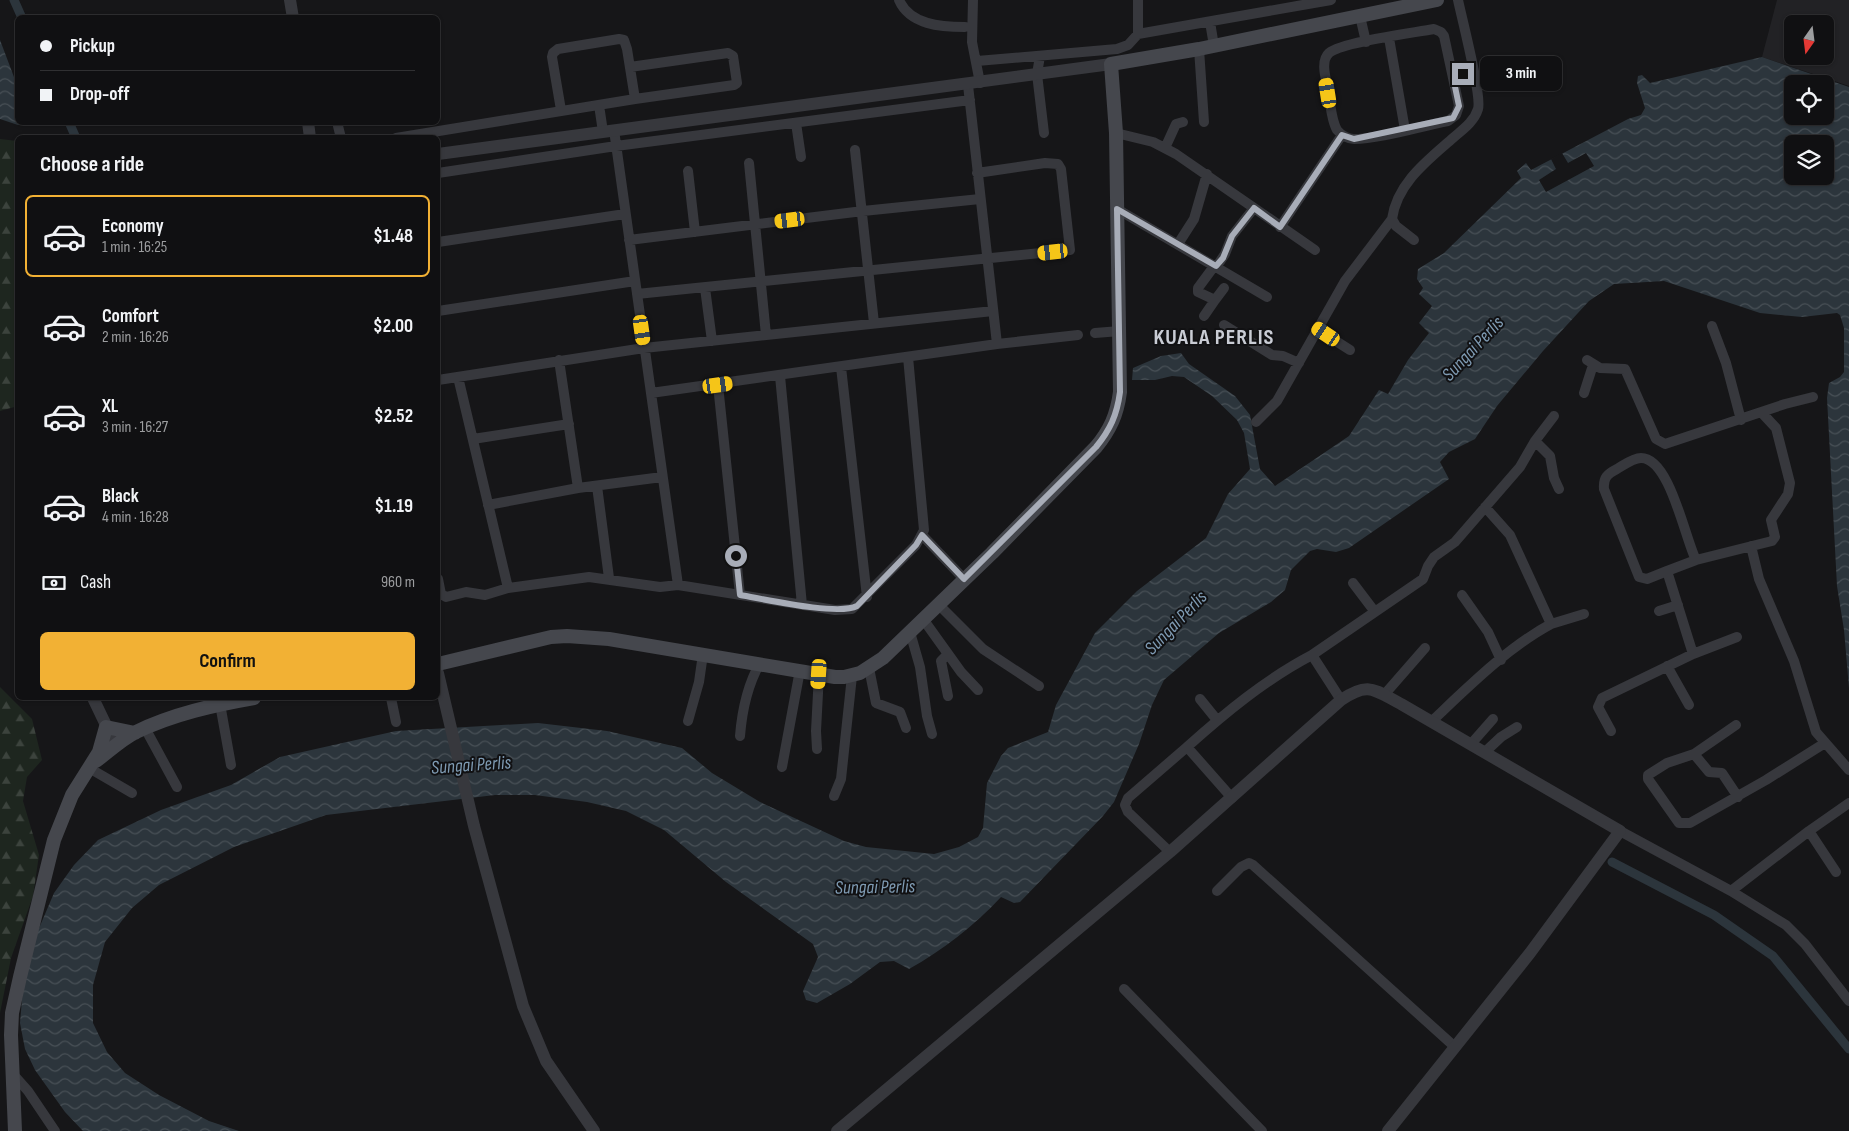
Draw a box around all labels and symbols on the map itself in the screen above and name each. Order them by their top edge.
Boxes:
north arrow [1784,15,1834,65]
callout: 3 min [1480,56,1563,92]
route end [1452,63,1474,85]
car [1318,77,1337,109]
car [774,211,805,229]
car [1037,243,1068,261]
water label: Sungai Perlis [1437,312,1509,386]
car [632,314,651,346]
car [1309,319,1342,349]
district label: KUALA PERLIS [1153,324,1275,351]
car [702,375,733,395]
route start [725,545,747,567]
water label: Sungai Perlis [1140,586,1212,660]
car [810,659,827,689]
water label: Sungai Perlis [430,751,512,780]
water label: Sungai Perlis [835,875,916,900]

